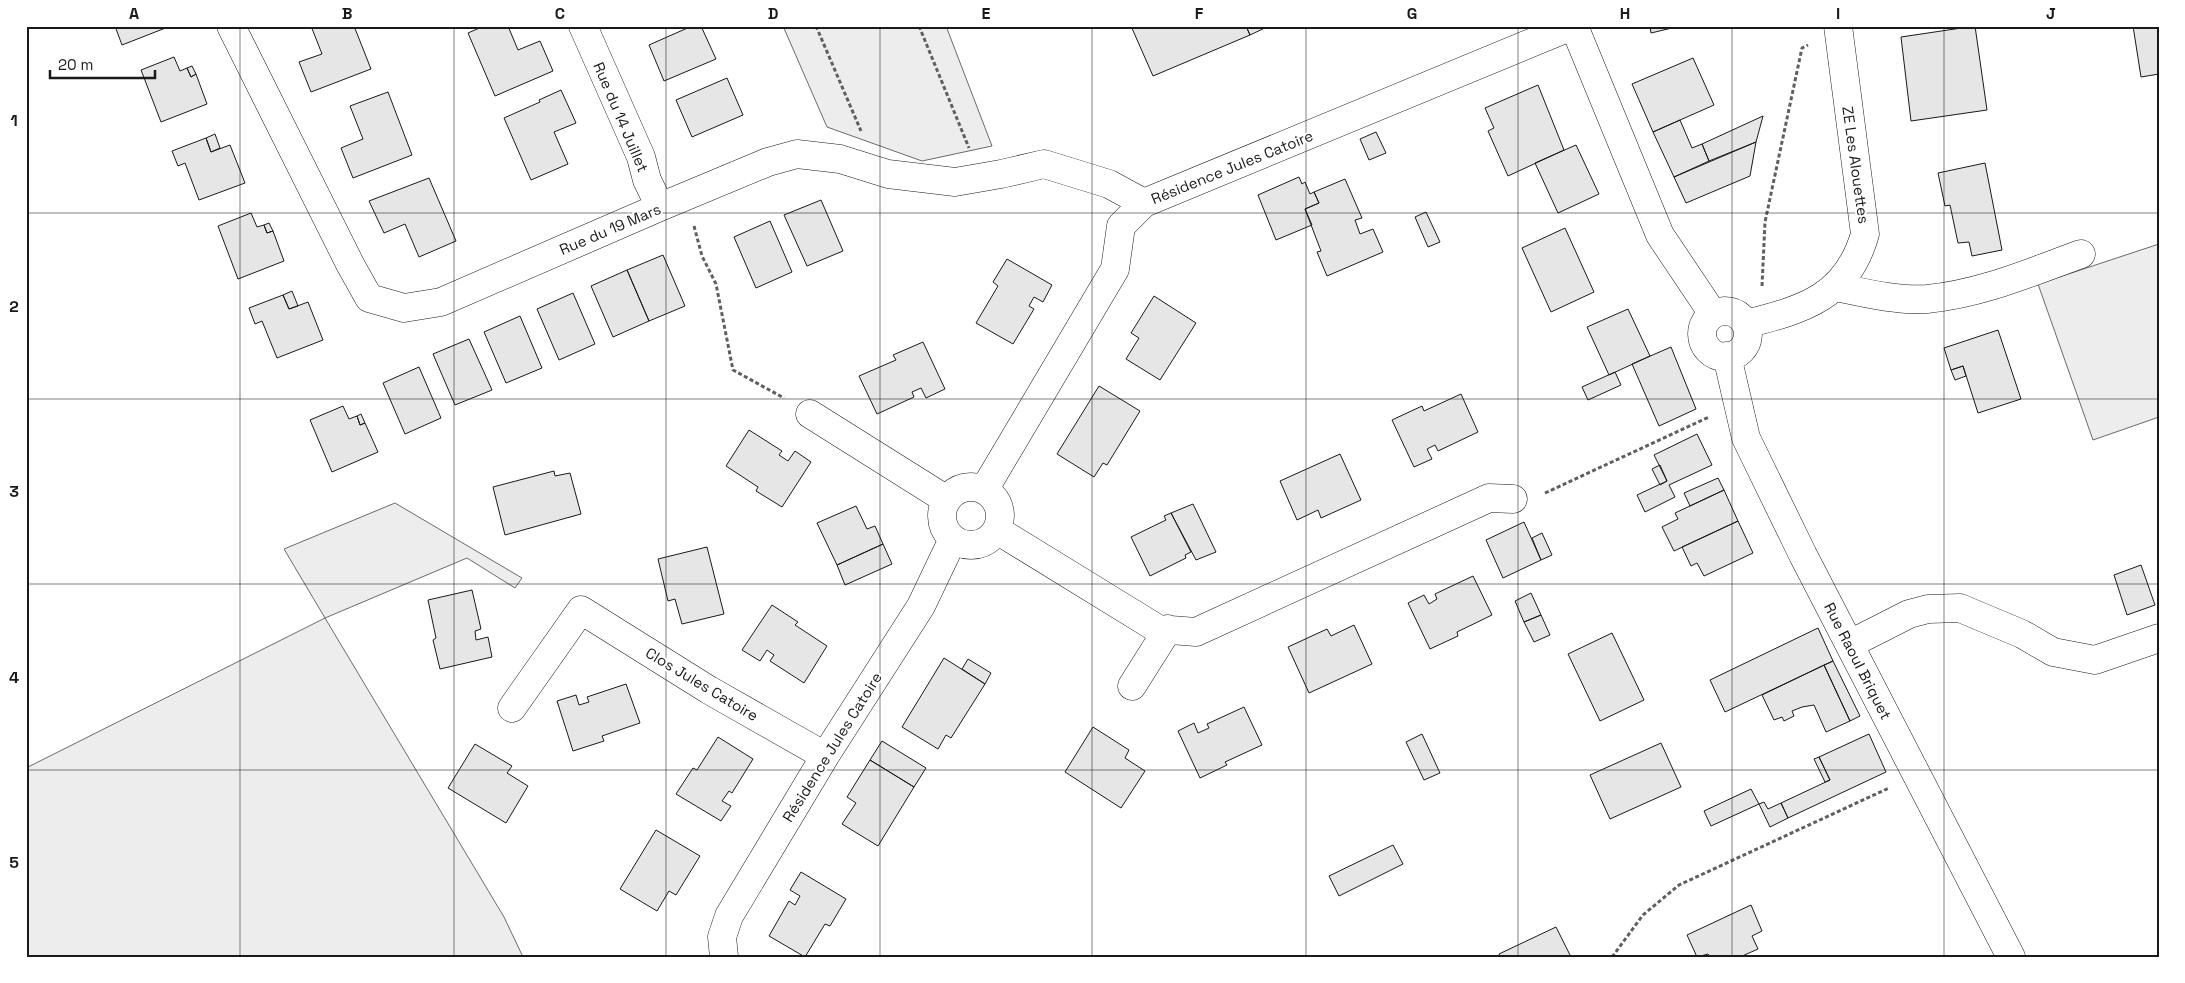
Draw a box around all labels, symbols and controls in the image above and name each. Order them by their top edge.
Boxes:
text: A [129,3,139,24]
text: B [342,3,352,24]
text: C [555,3,565,24]
text: D [768,3,778,24]
text: E [982,3,991,24]
text: F [1195,3,1204,24]
text: G [1407,3,1417,24]
text: H [1620,3,1630,24]
text: I [1836,3,1840,24]
text: J [2046,3,2056,24]
scale bar [50,48,155,80]
text: 20 m [58,55,93,74]
street label: Rue du 14 Juillet [589,59,653,175]
street label: ZE Les Alouettes [1838,105,1874,225]
text: 1 [10,110,18,131]
street label: Résidence Jules Catoire [1148,126,1316,208]
street label: Rue du 19 Mars [556,199,664,259]
text: 2 [9,296,19,317]
text: 3 [9,481,19,502]
street label: Rue Raoul Briquet [1820,599,1896,723]
street label: Clos Jules Catoire [642,643,762,725]
text: 4 [9,667,19,688]
street label: Résidence Jules Catoire [778,669,886,825]
text: 5 [9,852,19,873]

